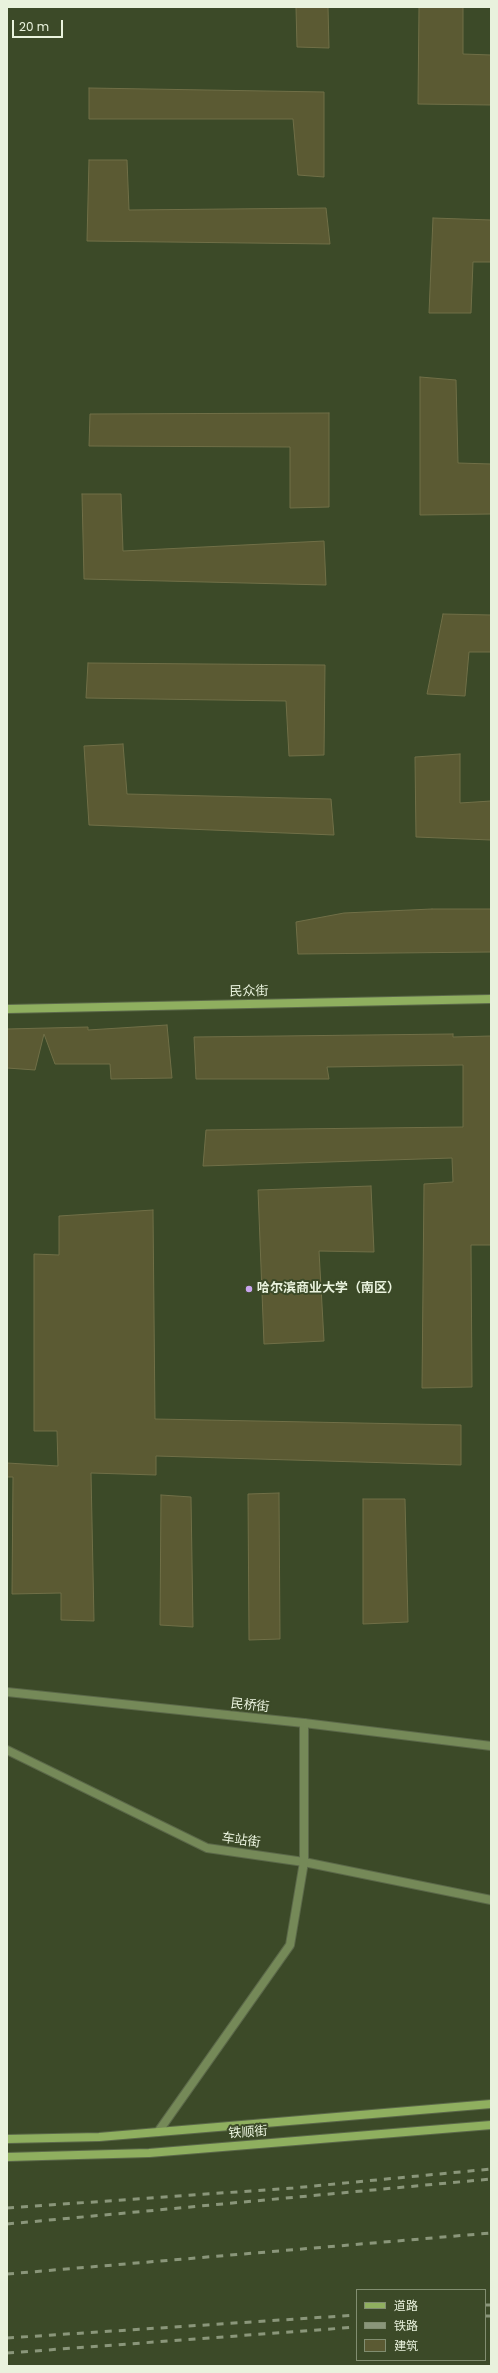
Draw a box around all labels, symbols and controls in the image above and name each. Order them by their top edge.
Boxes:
scale bar [14,12,65,38]
text: 20 m [19,18,49,35]
street label: 民众街 [229,984,269,1000]
place label: 哈尔滨商业大学（南区） [257,1281,400,1297]
marker: 哈尔滨商业大学（南区） [244,1284,254,1294]
street label: 民桥街 [230,1696,270,1716]
street label: 车站街 [221,1831,261,1851]
street label: 铁顺街 [228,2124,268,2142]
legend [356,2289,486,2361]
text: 道路 [394,2297,418,2314]
text: 铁路 [394,2317,418,2334]
text: 建筑 [394,2337,418,2354]

